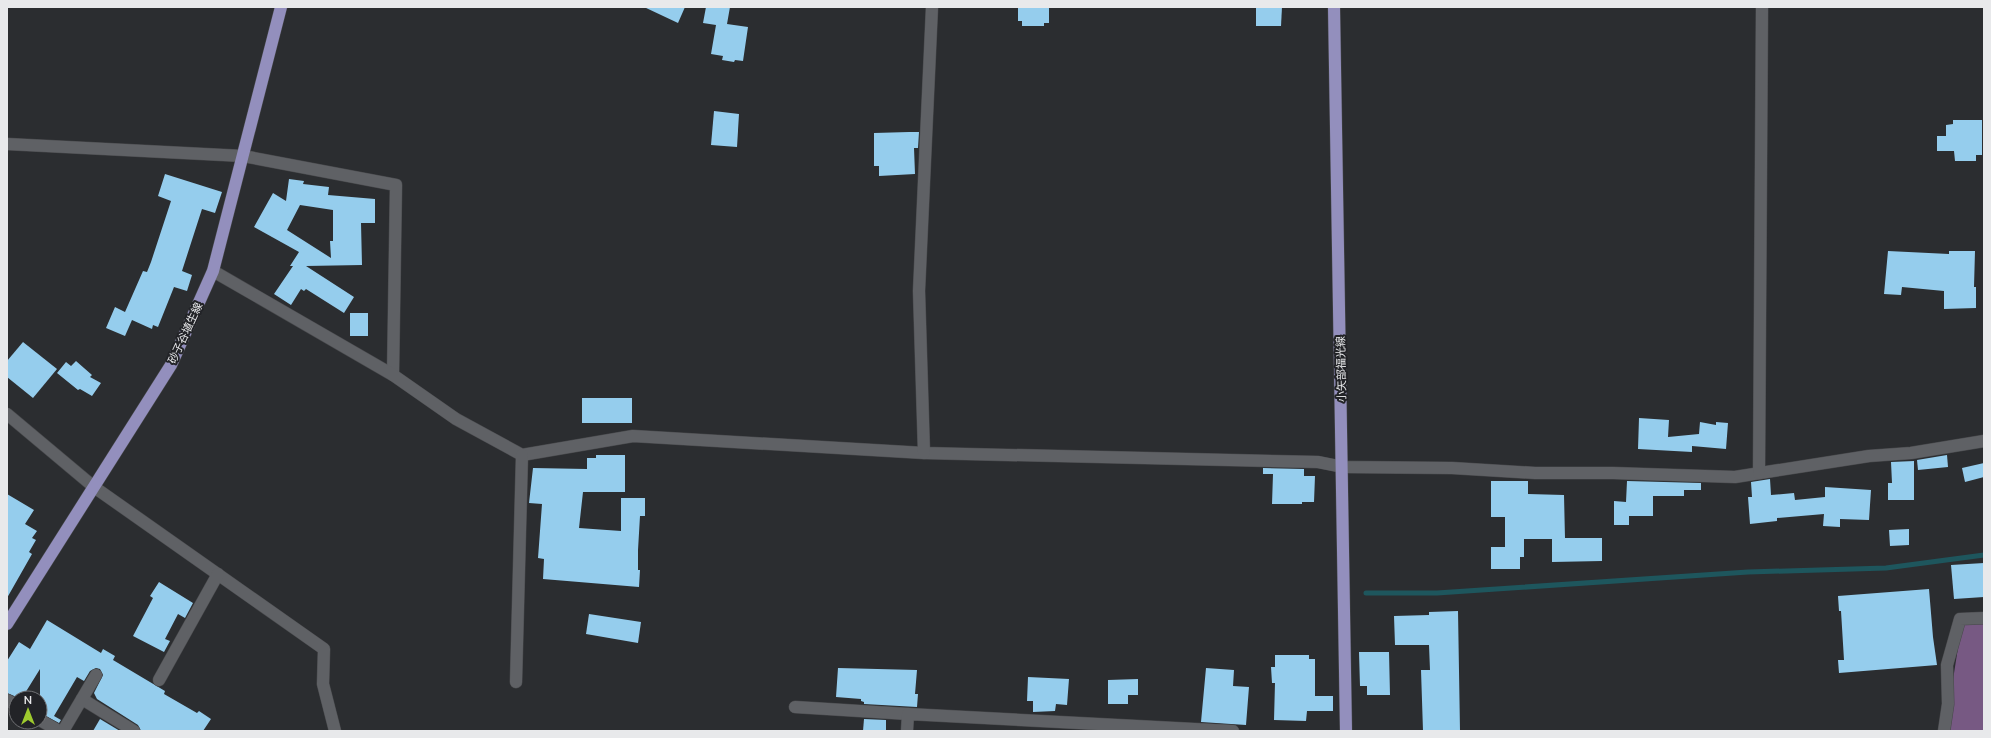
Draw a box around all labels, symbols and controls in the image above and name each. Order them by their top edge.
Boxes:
street label: 砂子谷埴生線 [165,300,205,366]
street label: 小矢部福光線 [1333,336,1349,402]
north arrow [8,690,48,730]
text: N [24,693,32,707]

